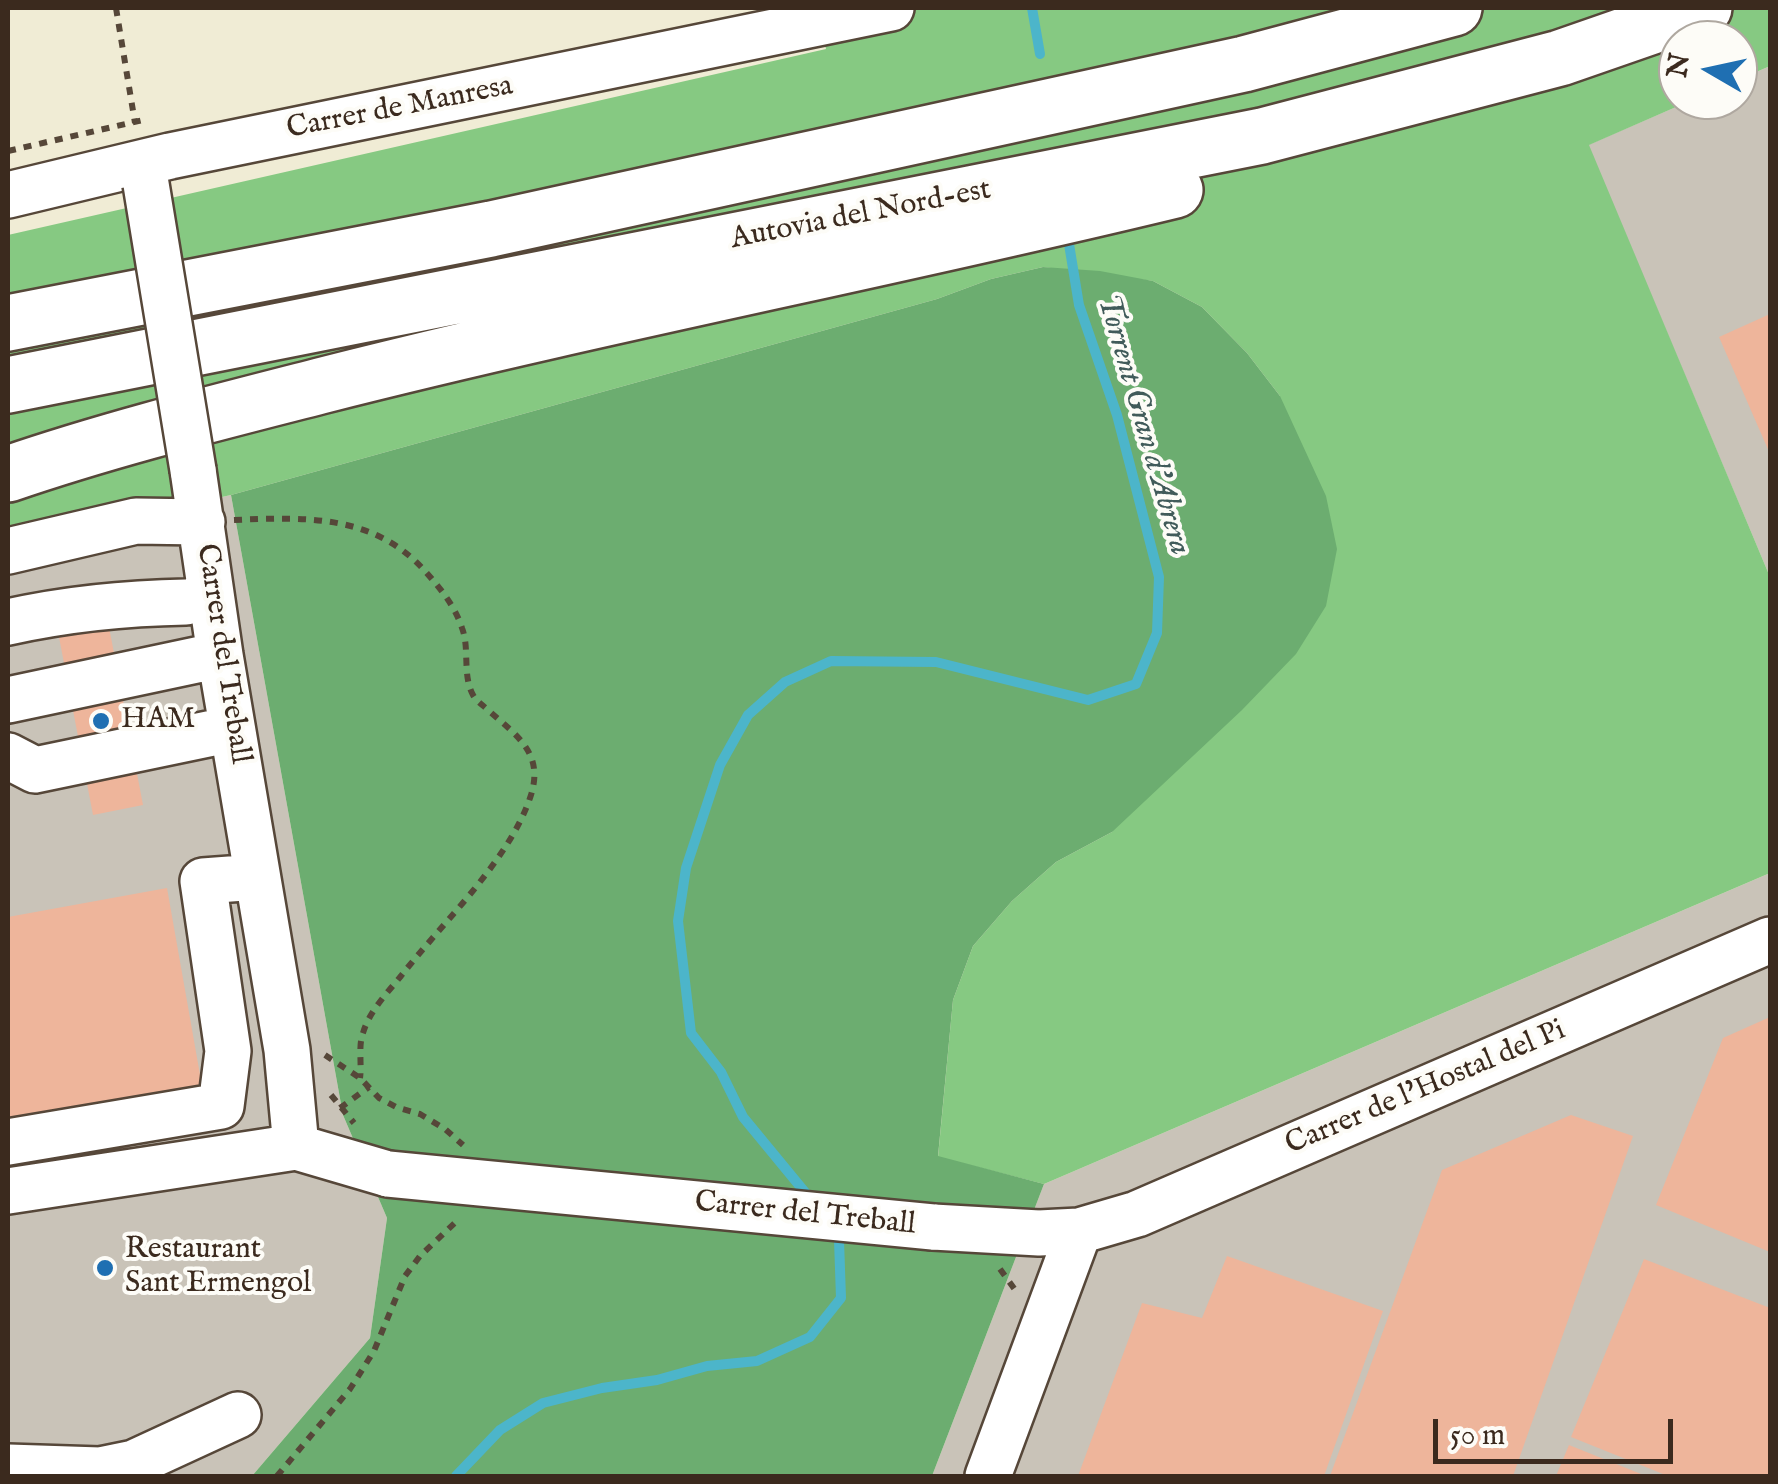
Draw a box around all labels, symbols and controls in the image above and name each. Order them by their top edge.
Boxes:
north arrow [1658,20,1758,120]
text: N [1661,51,1699,80]
street label: Carrer de Manresa [284,69,516,149]
street label: Autovia del Nord-est [728,173,994,259]
water label: Torrent Gran d'Abrera [1086,290,1198,560]
street label: Carrer del Treball [187,542,257,766]
place label: HAM [121,703,195,739]
marker: HAM [90,710,112,732]
street label: Carrer de l'Hostal del Pi [1281,1014,1571,1164]
street label: Carrer del Treball [693,1185,917,1245]
place label: Restaurant Sant Ermengol [125,1233,311,1304]
marker: Restaurant Sant Ermengol [94,1257,116,1279]
scale bar [1438,1399,1678,1461]
text: 50 m [1450,1417,1505,1455]

